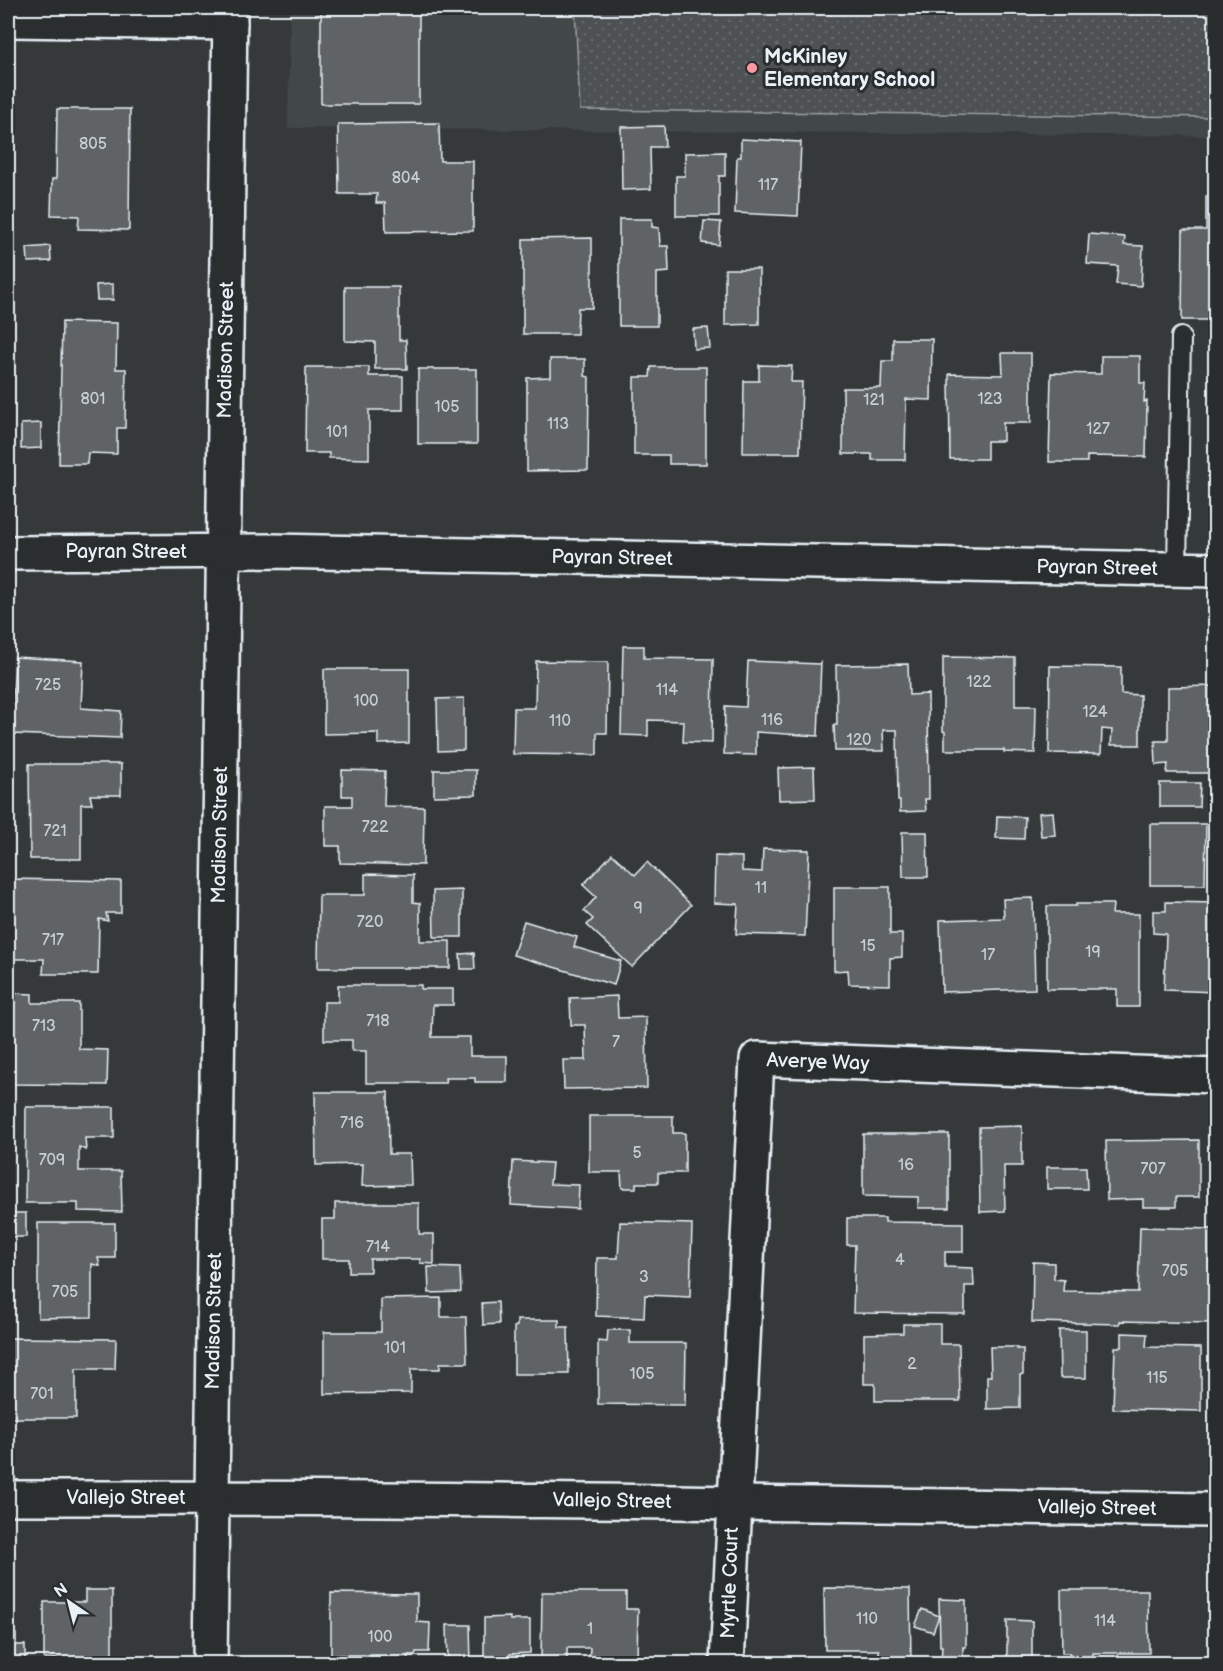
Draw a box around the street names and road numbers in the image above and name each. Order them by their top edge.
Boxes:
street label: Madison Street [213,281,239,419]
street label: Payran Street [65,540,187,564]
street label: Payran Street [551,545,673,571]
street label: Payran Street [1036,555,1158,581]
street label: Madison Street [207,766,233,904]
street label: Averye Way [766,1048,870,1076]
street label: Madison Street [201,1252,227,1390]
street label: Vallejo Street [67,1486,185,1510]
street label: Vallejo Street [552,1488,672,1514]
street label: Vallejo Street [1037,1495,1157,1521]
street label: Myrtle Court [716,1527,744,1639]

